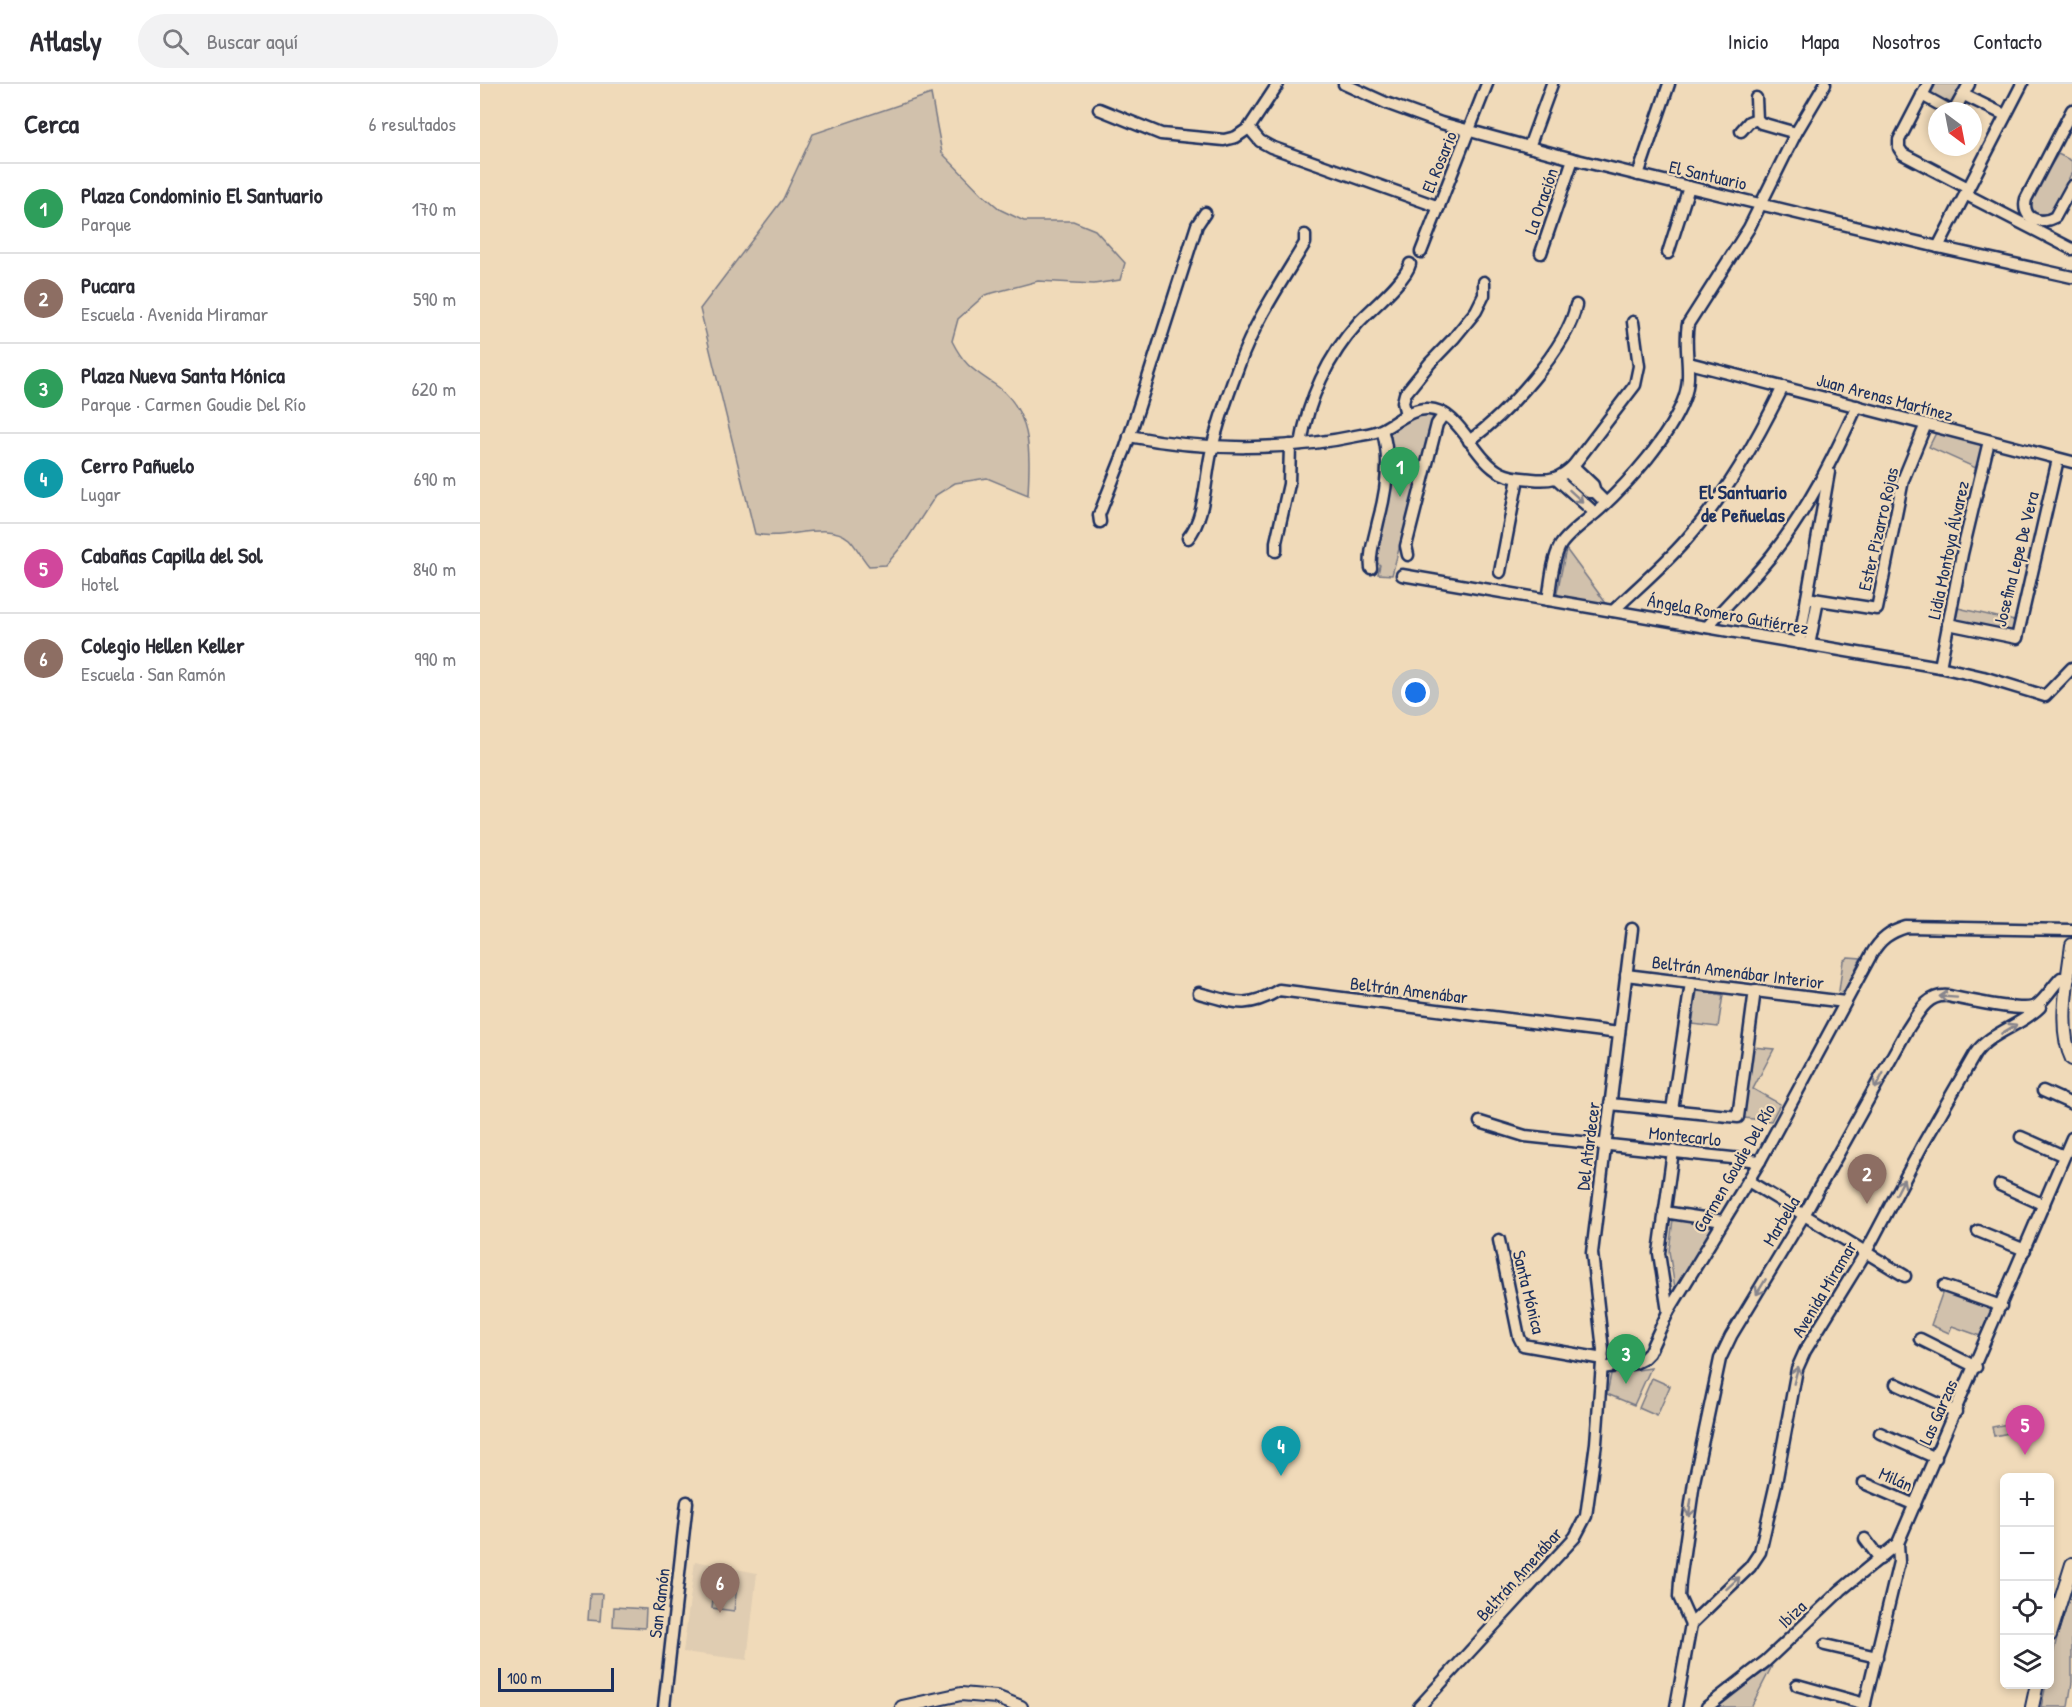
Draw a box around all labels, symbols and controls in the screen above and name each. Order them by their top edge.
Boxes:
search box [138,14,558,68]
text: Atlasly [30,22,102,60]
icon: search [159,25,192,58]
text: Buscar aquí [207,26,298,56]
text: Inicio [1728,27,1768,56]
text: Mapa [1801,27,1839,56]
text: Nosotros [1872,27,1940,56]
text: Contacto [1973,27,2042,56]
north arrow [1928,102,1982,156]
text: Cerca [24,106,79,141]
text: 6 resultados [368,110,456,137]
street label: El Rosario [1415,127,1463,197]
street label: El Santuario [1667,154,1749,196]
street label: La Oración [1518,165,1564,237]
text: Plaza Condominio El Santuario [81,180,323,210]
text: 1 [40,195,47,222]
text: 170 m [412,195,456,222]
text: Parque [81,210,131,237]
text: Pucara [81,270,135,300]
text: 2 [39,285,48,312]
text: 590 m [413,285,456,312]
text: Escuela · Avenida Miramar [81,300,268,327]
text: Plaza Nueva Santa Mónica [81,360,285,390]
street label: Juan Arenas Martínez [1814,367,1956,427]
text: 3 [39,375,48,402]
text: 620 m [412,375,456,402]
text: Parque · Carmen Goudie Del Río [81,390,306,417]
pin: 1 [1380,448,1420,497]
text: Cerro Pañuelo [81,450,194,480]
text: 4 [40,465,47,492]
text: 690 m [414,465,456,492]
street label: Ester Pizarro Rojas [1852,465,1904,593]
district label: El Santuario de Peñuelas [1699,478,1787,528]
street label: Lidia Montoya Álvarez [1921,478,1975,622]
text: Lugar [81,480,121,507]
one-way arrow [1568,489,1583,503]
street label: Josefina Lepe De Vera [1987,489,2045,629]
text: Cabañas Capilla del Sol [81,540,263,570]
text: 5 [39,555,48,582]
text: 840 m [413,555,456,582]
text: Hotel [81,570,119,597]
street label: Ángela Romero Gutiérrez [1645,588,1811,641]
text: Colegio Hellen Keller [81,630,244,660]
text: 6 [40,645,47,672]
text: 990 m [414,645,456,672]
text: Escuela · San Ramón [81,660,226,687]
your location [1401,678,1430,707]
street label: Beltrán Amenábar Interior [1650,949,1826,995]
street label: Beltrán Amenábar [1349,970,1469,1010]
one-way arrow [1938,992,1958,1003]
one-way arrow [2000,1023,2017,1035]
one-way arrow [1873,1072,1885,1089]
street label: Carmen Goudie Del Río [1687,1099,1781,1237]
street label: Del Atardecer [1570,1100,1606,1192]
street label: Montecarlo [1648,1120,1722,1152]
pin: 2 [1848,1154,1886,1204]
one-way arrow [1895,1178,1907,1196]
street label: Marbella [1756,1191,1806,1251]
street label: Avenida Miramar [1785,1236,1863,1342]
street label: Santa Mónica [1507,1248,1551,1336]
one-way arrow [1754,1278,1766,1295]
pin: 3 [1606,1334,1646,1384]
one-way arrow [1791,1366,1802,1385]
street label: Las Garzas [1913,1375,1964,1449]
pin: 5 [2006,1406,2044,1455]
pin: 4 [1262,1426,1300,1476]
street label: Milán [1875,1461,1917,1497]
map controls [2000,1473,2054,1689]
button: + [2000,1473,2054,1527]
one-way arrow [1685,1497,1696,1517]
street label: Beltrán Amenábar [1470,1522,1568,1626]
button: − [2000,1527,2054,1581]
pin: 6 [700,1564,740,1613]
street label: San Ramón [642,1567,676,1639]
one-way arrow [1725,1575,1740,1590]
button: locate [2000,1581,2054,1635]
street label: Ibiza [1772,1594,1812,1634]
button: layers [2000,1635,2054,1689]
scale bar [498,1665,614,1692]
text: 100 m [507,1667,542,1689]

